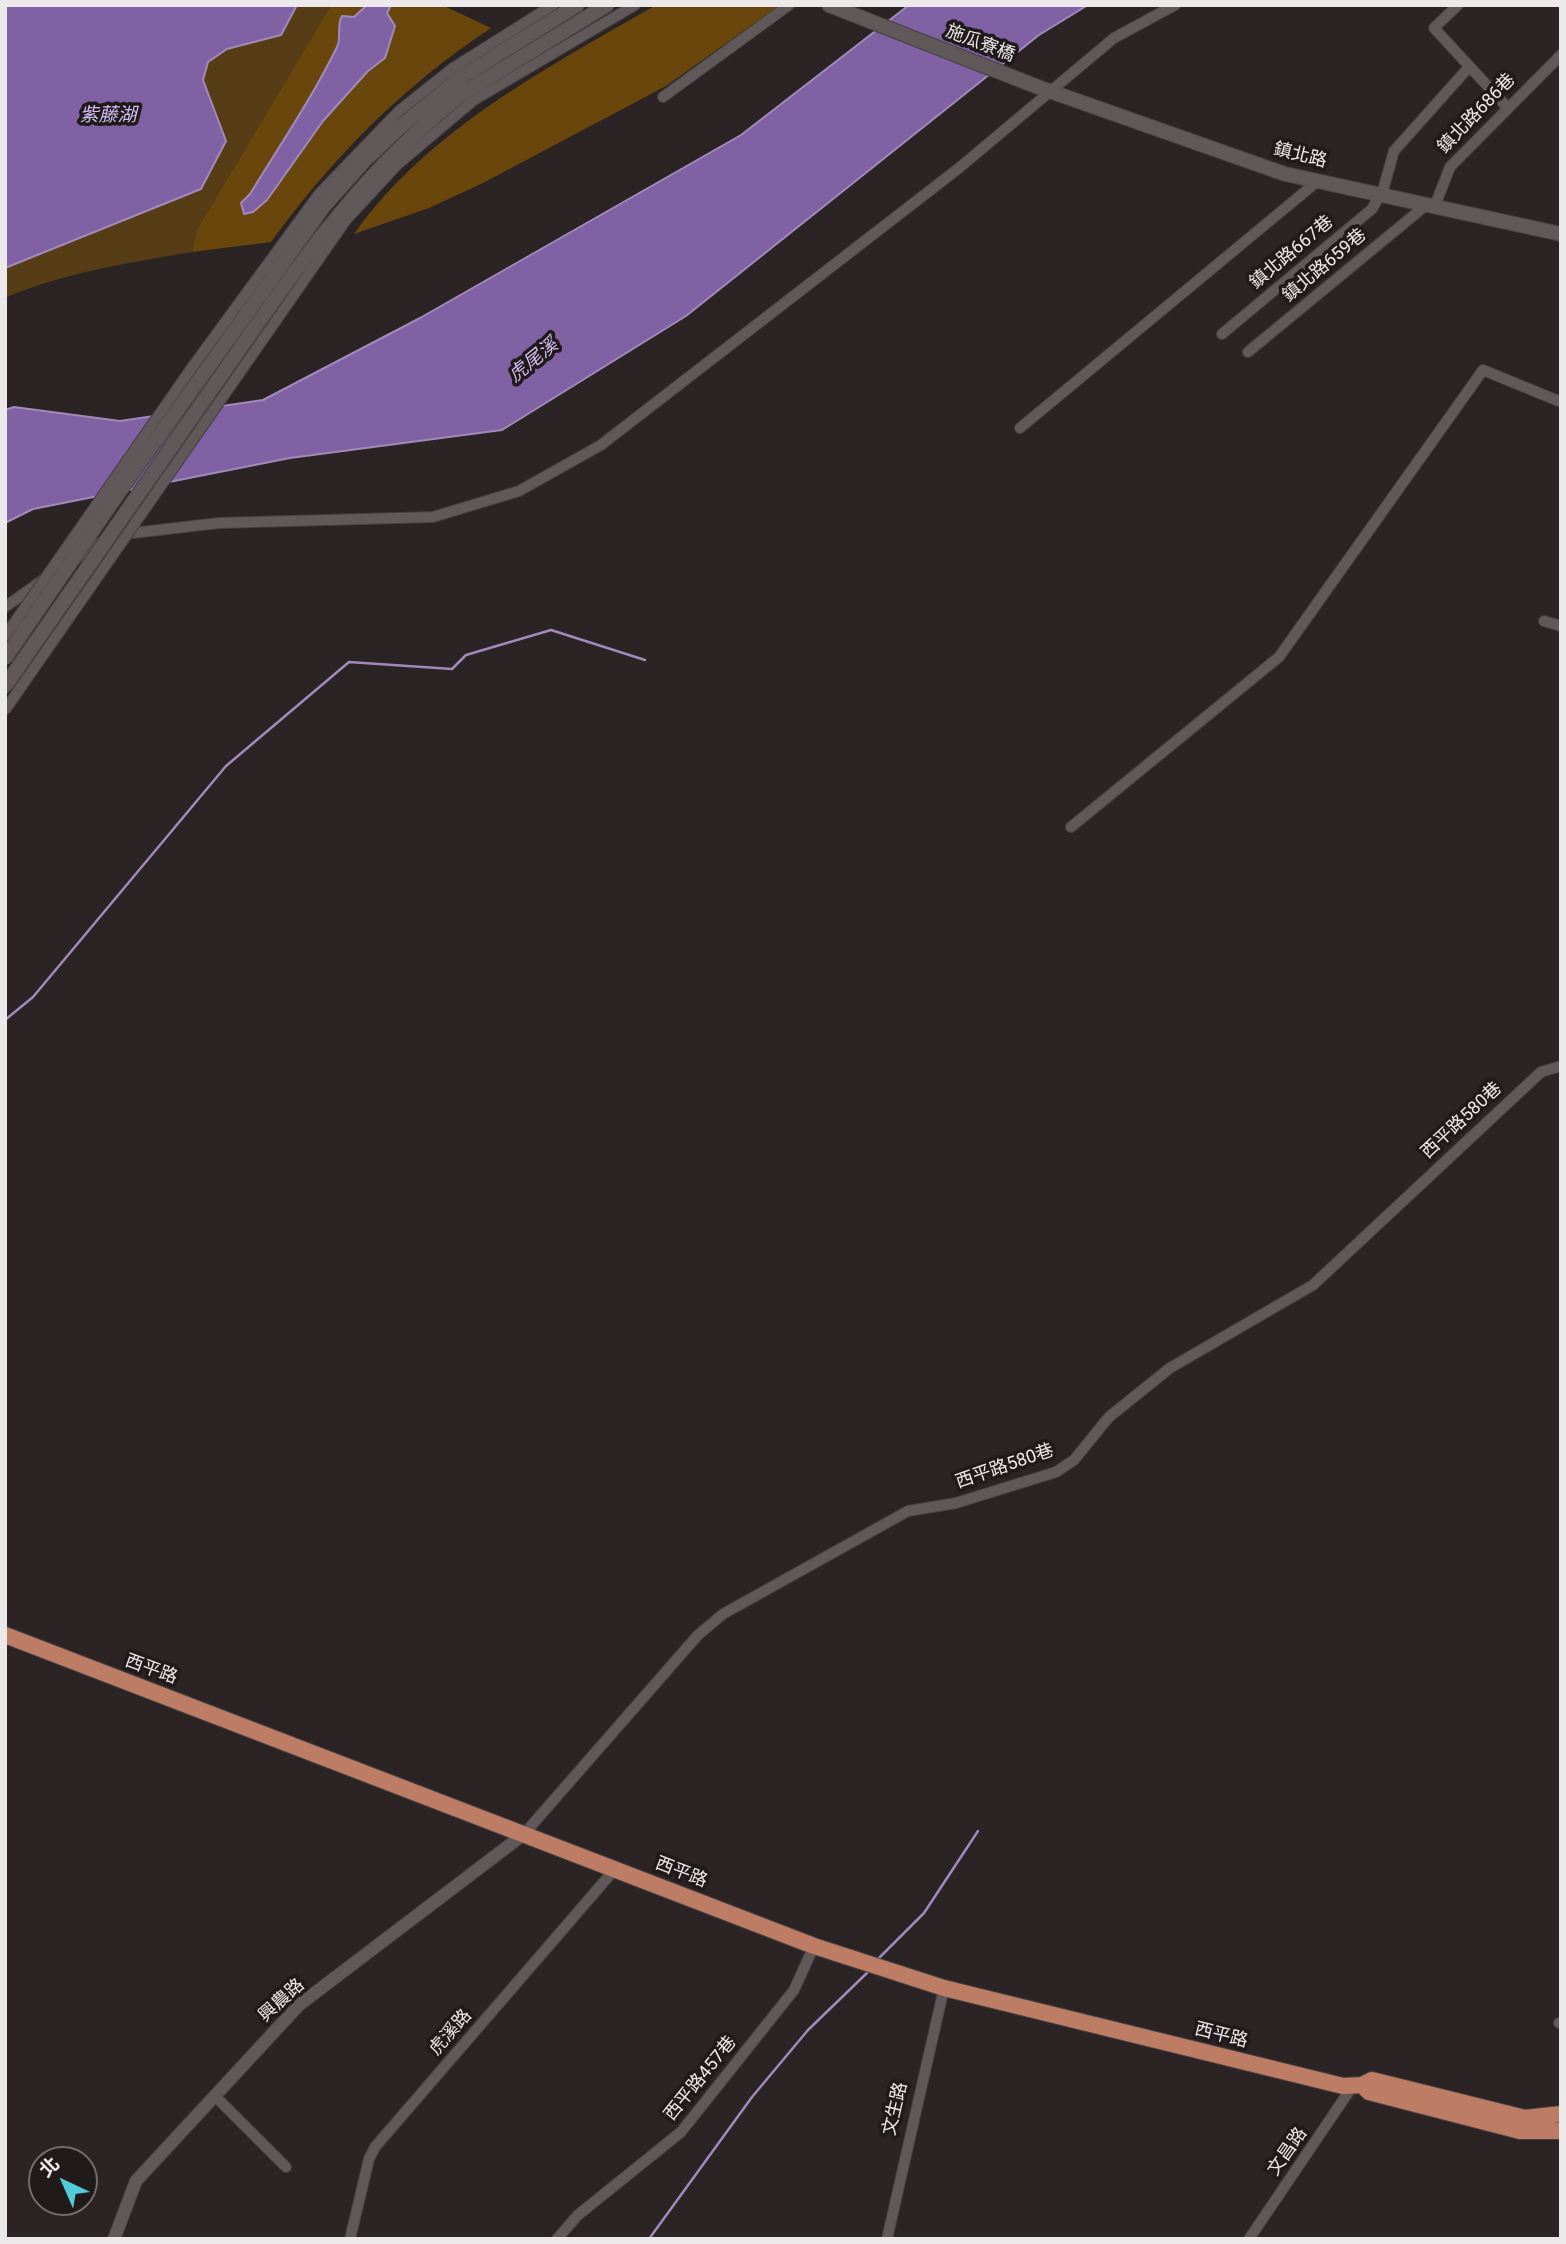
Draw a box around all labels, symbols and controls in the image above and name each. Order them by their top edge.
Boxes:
street label: 施瓜寮橋 [943,21,1017,67]
street label: 鎮北路686巷 [1434,70,1520,158]
water label: 紫藤湖 [80,105,136,127]
street label: 鎮北路 [1271,139,1329,173]
street label: 鎮北路667巷 [1246,212,1338,294]
street label: 鎮北路659巷 [1279,225,1371,307]
water label: 虎尾溪 [505,334,563,388]
street label: 西平路580巷 [1417,1078,1507,1164]
street label: 西平路580巷 [953,1440,1057,1494]
street label: 西平路 [122,1651,180,1689]
street label: 西平路 [652,1853,710,1893]
street label: 興農路 [255,1975,309,2027]
street label: 虎溪路 [425,2006,477,2060]
street label: 西平路 [1192,2019,1250,2053]
street label: 西平路457巷 [660,2032,742,2126]
street label: 文生路 [879,2080,913,2138]
street label: 文昌路 [1264,2124,1312,2180]
north arrow [28,2146,98,2216]
text: 北 [35,2152,64,2182]

